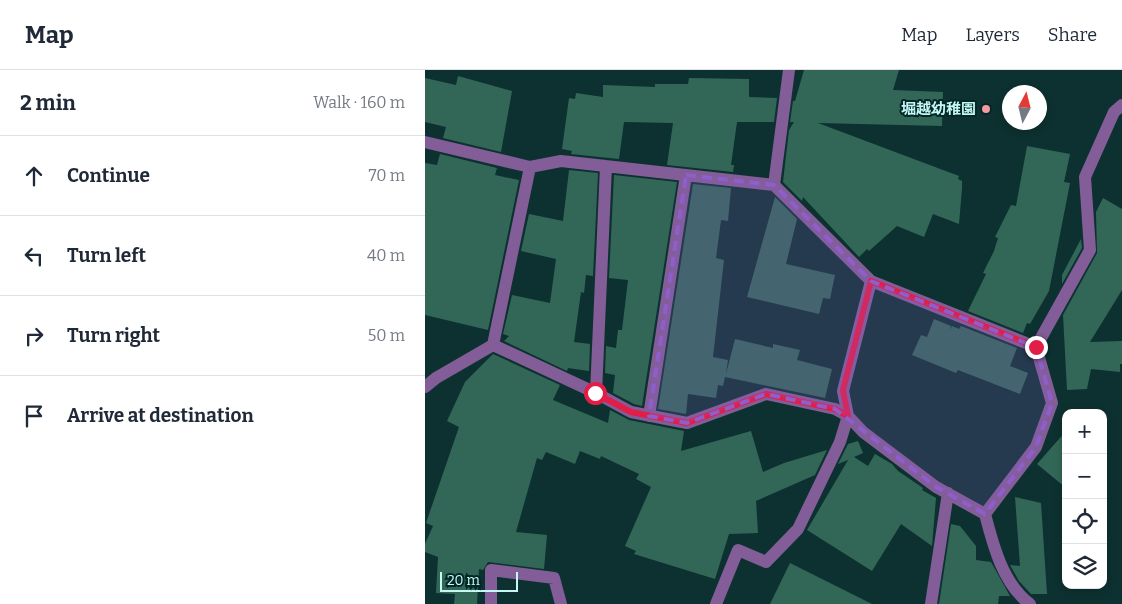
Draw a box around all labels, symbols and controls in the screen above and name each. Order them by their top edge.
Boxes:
text: Map [25,21,74,49]
text: Map [901,24,937,46]
text: Layers [965,24,1020,46]
text: Share [1048,24,1097,46]
north arrow [1002,85,1047,130]
text: 2 min [20,90,76,116]
text: Walk · 160 m [313,93,405,112]
place label: 堀越幼稚園 [901,100,976,118]
marker: 堀越幼稚園 [980,103,992,115]
icon: ahead [20,162,48,190]
text: Continue [67,164,150,187]
text: 70 m [369,166,405,185]
icon: left [20,242,48,270]
text: Turn left [67,244,146,267]
text: 40 m [367,246,405,265]
icon: right [20,322,48,350]
text: Turn right [67,324,160,347]
text: 50 m [368,326,405,345]
route end [1025,336,1048,359]
route start [584,382,607,405]
icon: arrive [20,402,48,430]
text: Arrive at destination [67,404,254,427]
map controls [1062,409,1107,589]
button: + [1062,409,1107,454]
button: − [1062,454,1107,499]
button: locate [1062,499,1107,544]
button: layers [1062,544,1107,589]
scale bar [440,569,517,592]
text: 20 m [447,572,480,589]

